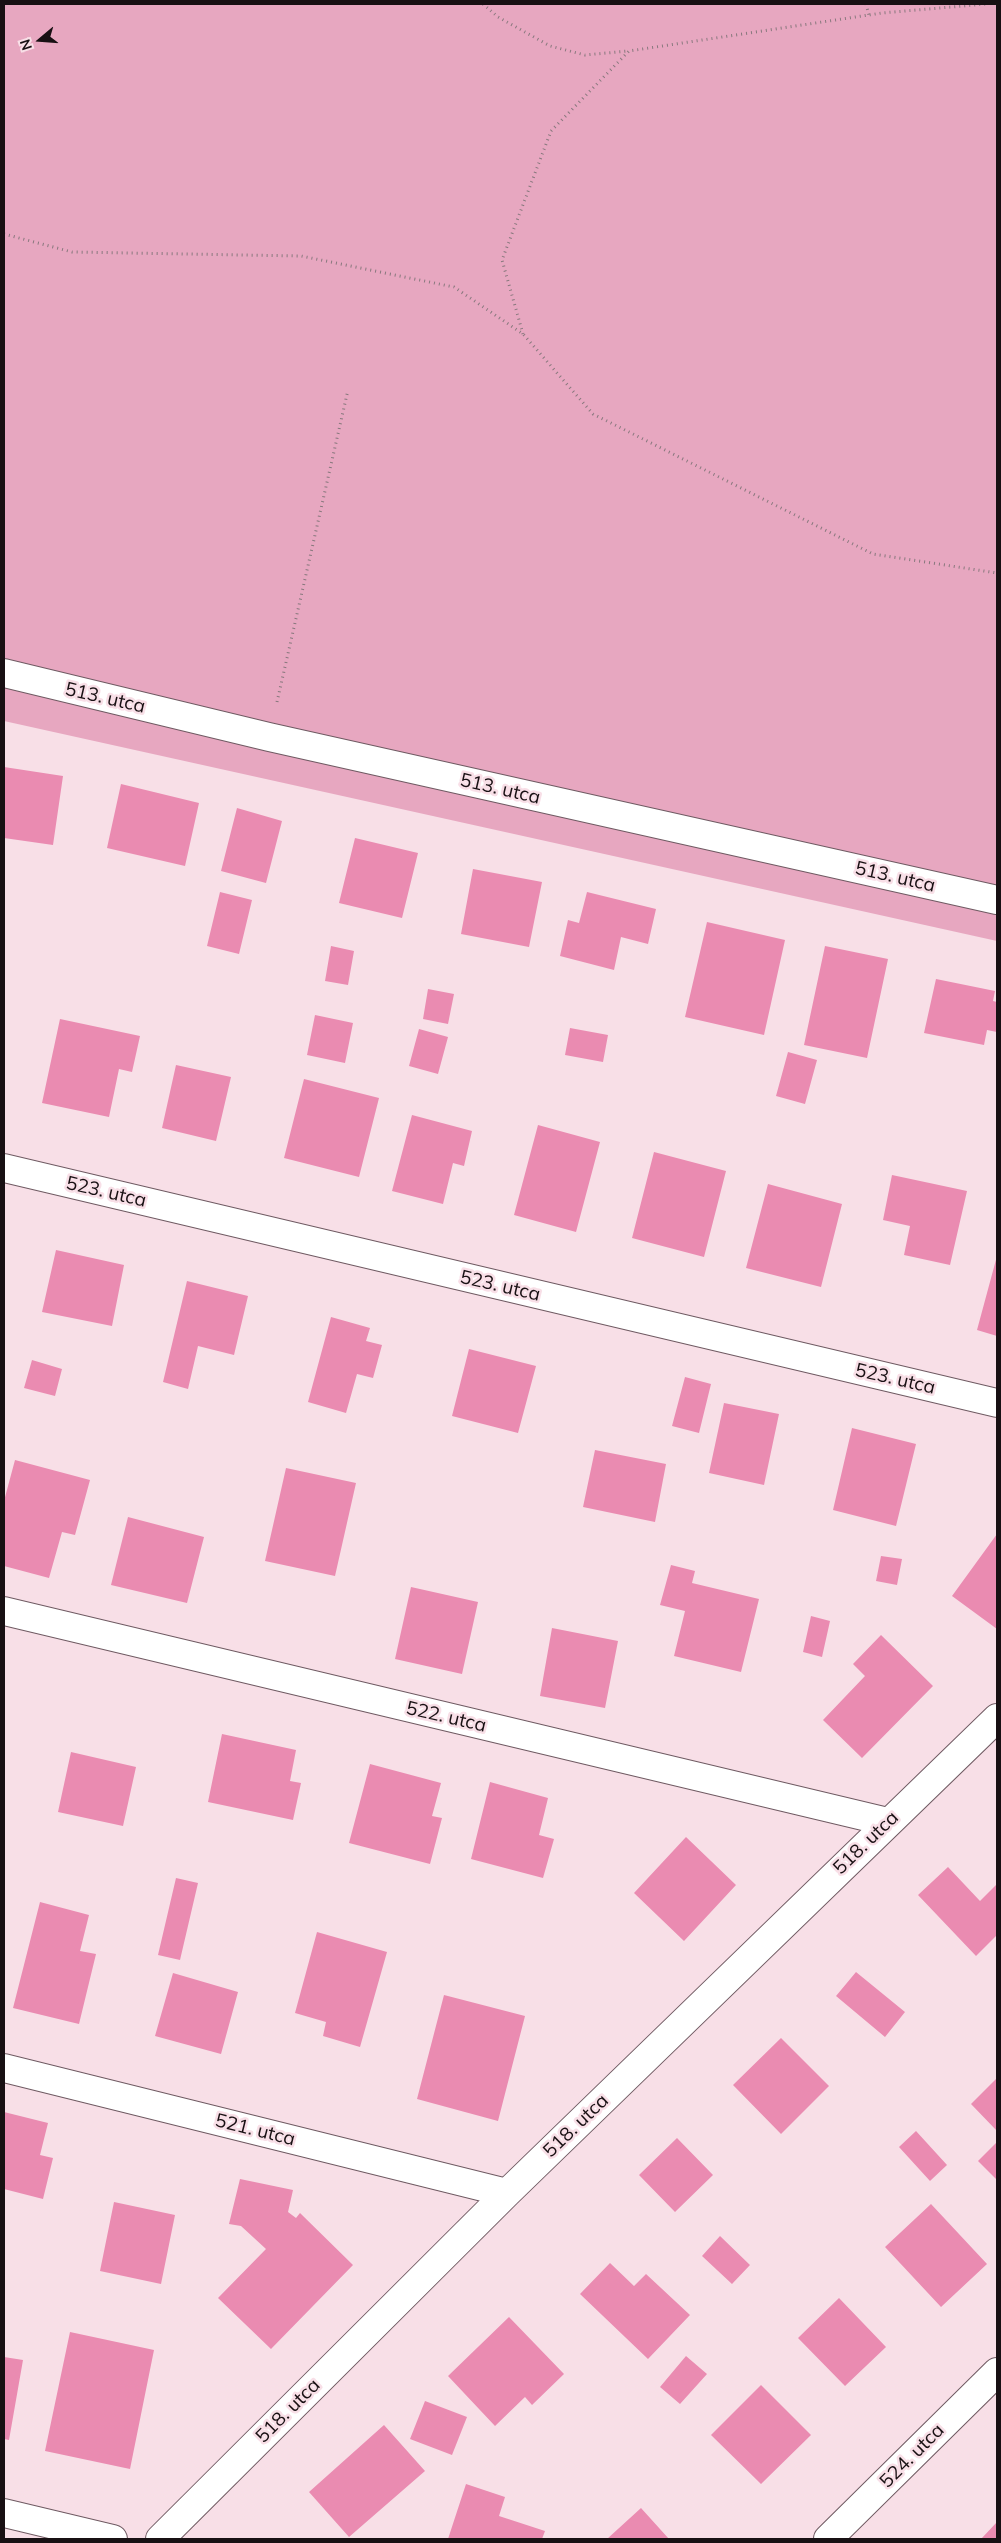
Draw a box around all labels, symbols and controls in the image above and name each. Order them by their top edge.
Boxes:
north arrow [15,15,65,65]
text: N [16,37,36,52]
street label: 513. utca [63,678,147,718]
street label: 513. utca [458,769,542,809]
street label: 513. utca [853,857,937,897]
street label: 523. utca [64,1172,148,1212]
street label: 523. utca [458,1266,542,1306]
street label: 523. utca [853,1359,937,1399]
street label: 522. utca [404,1697,488,1737]
street label: 518. utca [829,1806,903,1880]
street label: 518. utca [539,2089,613,2163]
street label: 521. utca [213,2109,297,2151]
street label: 518. utca [251,2374,325,2448]
street label: 524. utca [875,2419,949,2493]

